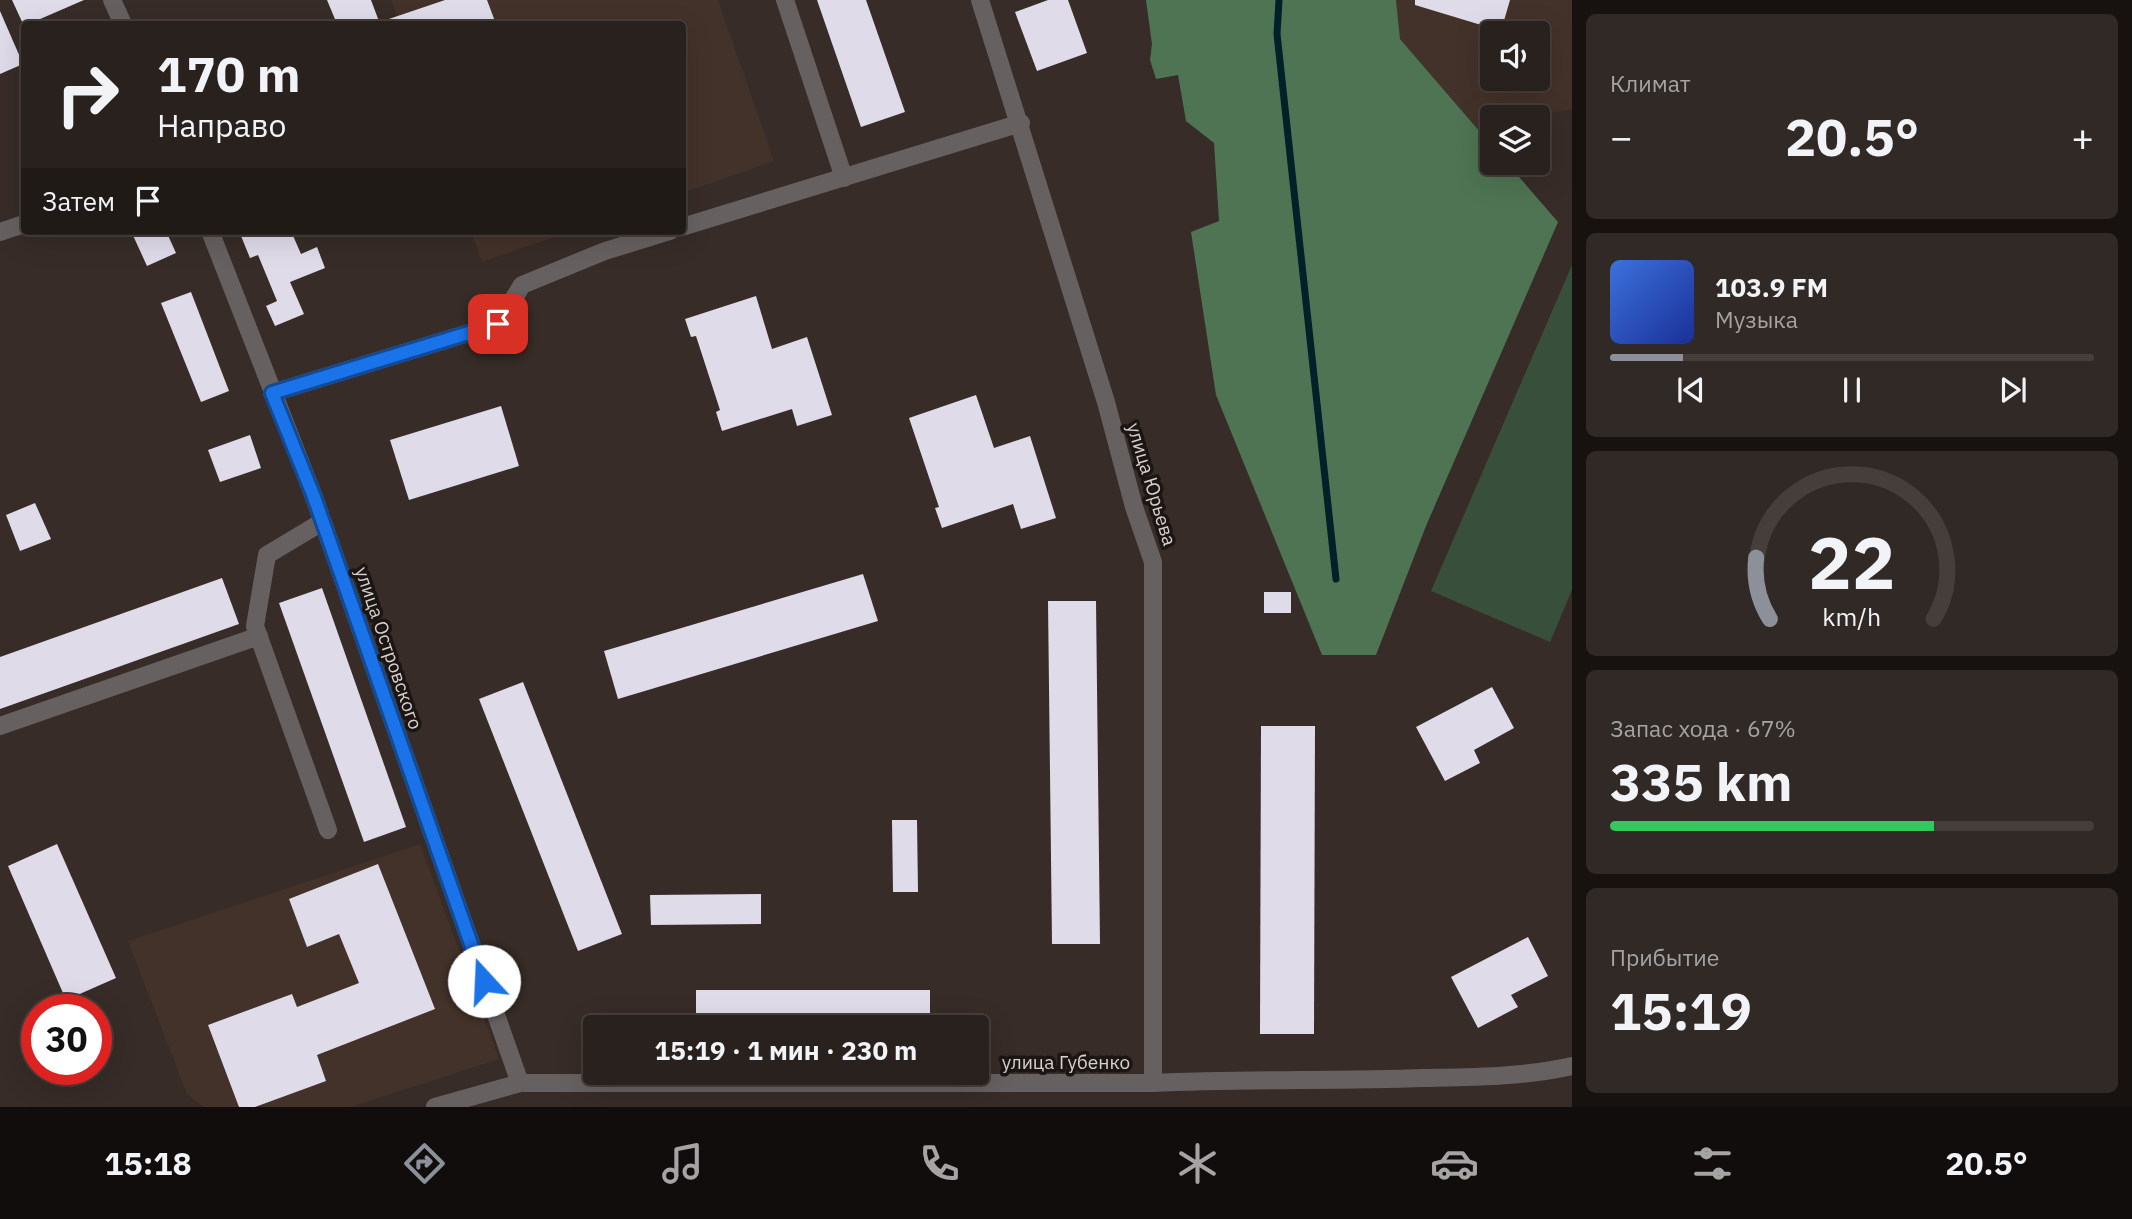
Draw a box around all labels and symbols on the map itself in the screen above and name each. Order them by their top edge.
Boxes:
pin [468,294,528,354]
street label: улица Юрьева [1122,420,1182,548]
street label: улица Островского [350,564,428,732]
position arrow [447,944,521,1018]
speed limit sign: 30 [21,994,112,1085]
street label: улица Губенко [1002,1050,1130,1074]

